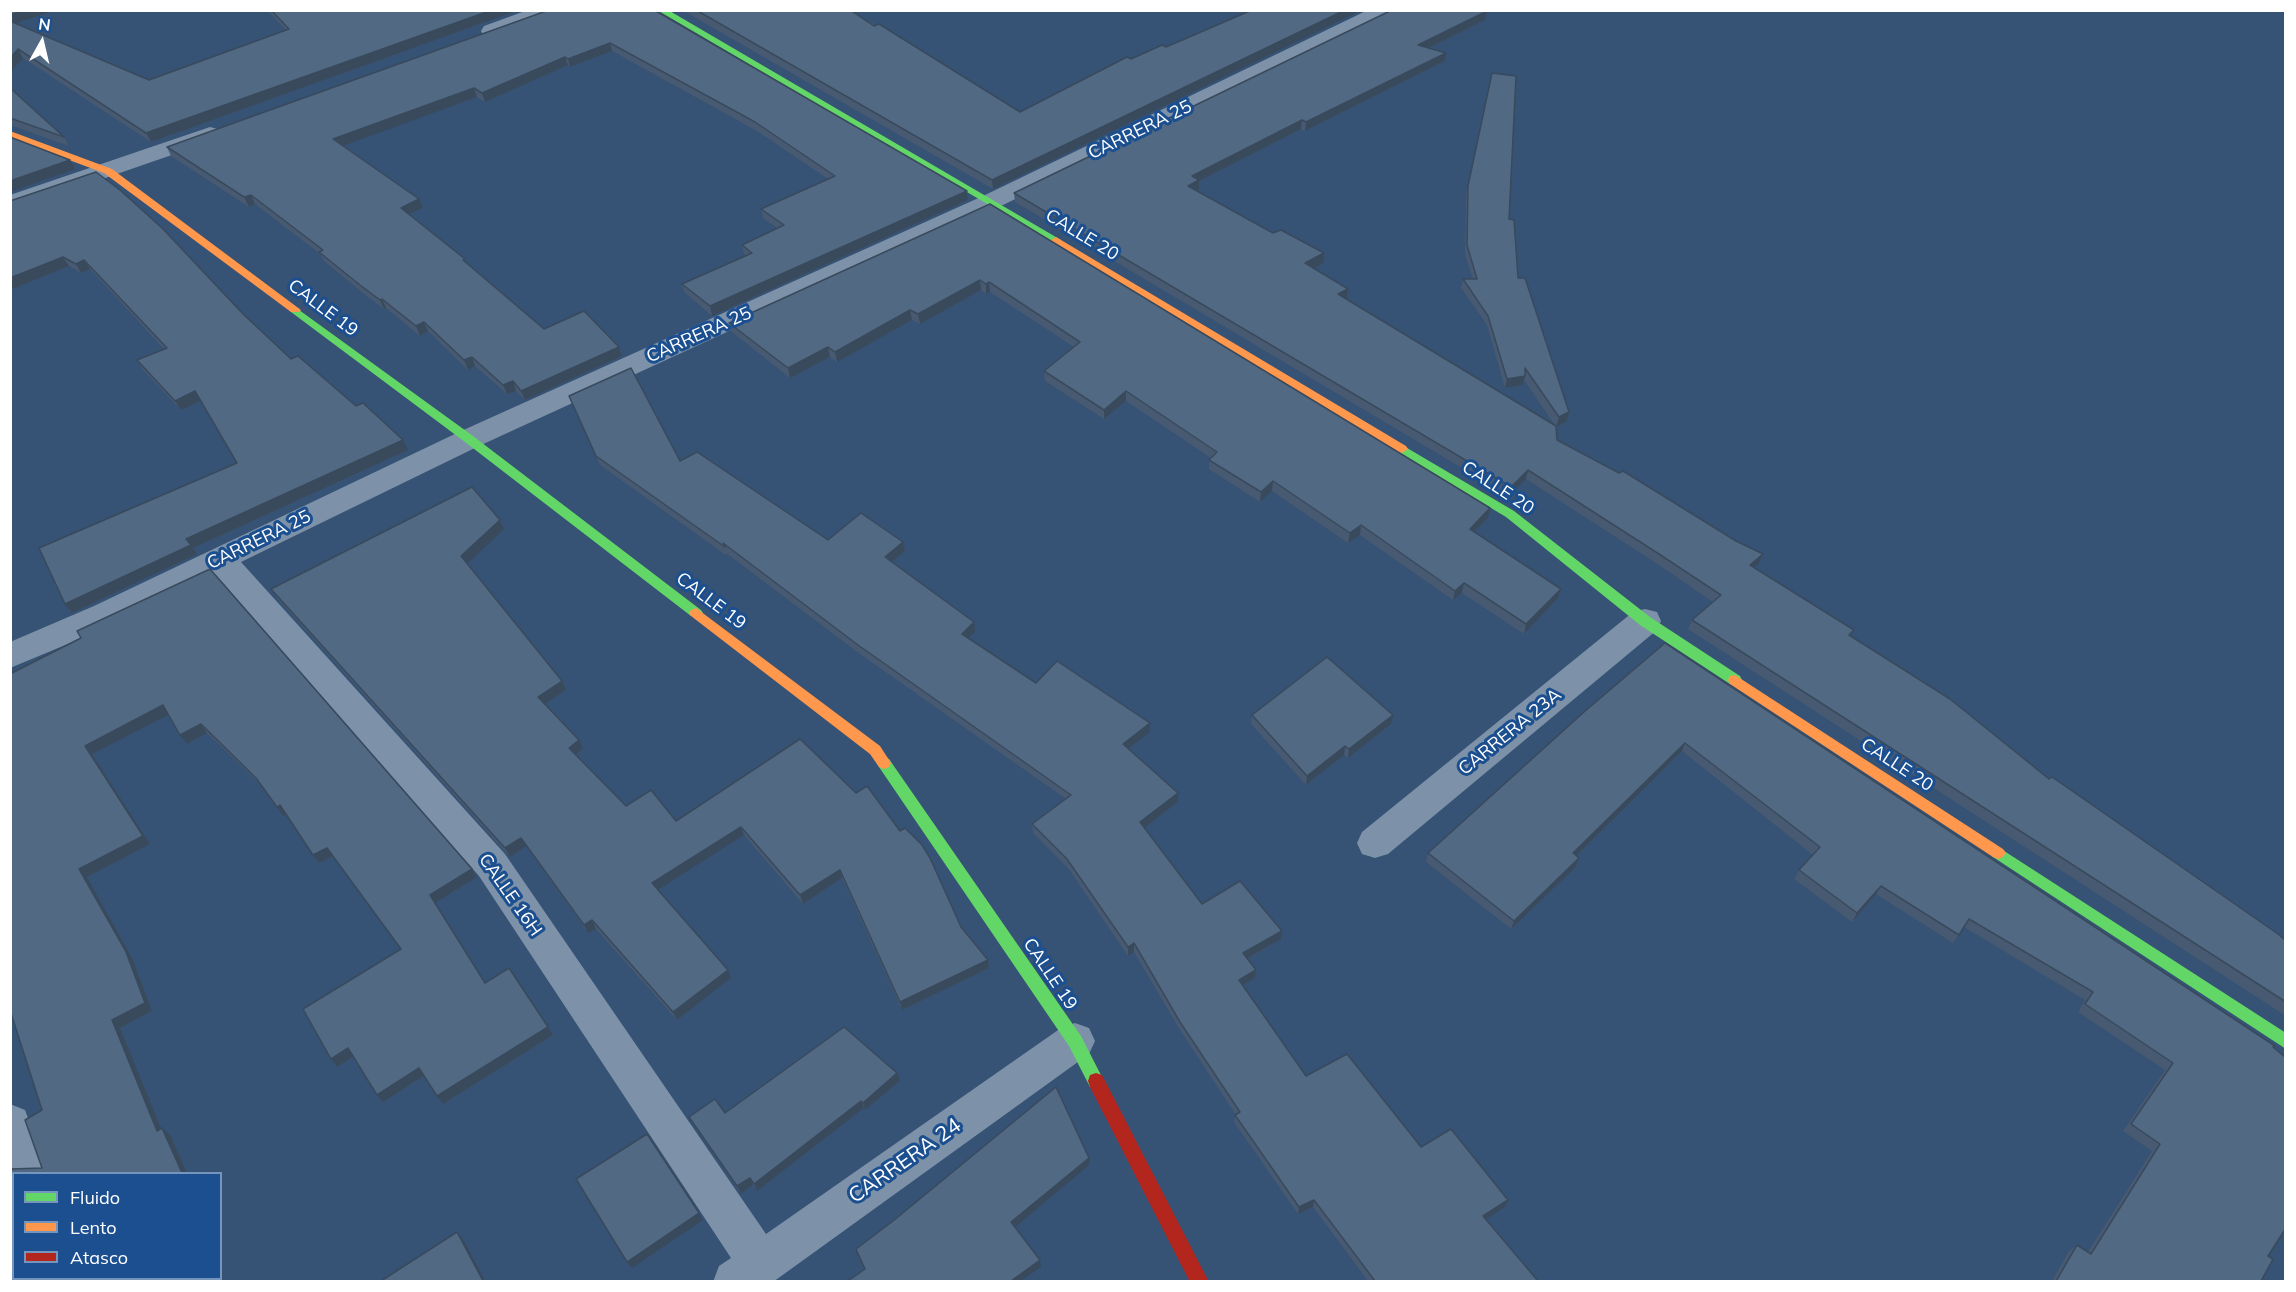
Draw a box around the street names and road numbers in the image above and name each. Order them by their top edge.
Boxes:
street label: CARRERA 25 [1085,96,1195,164]
street label: CALLE 20 [1041,205,1123,265]
street label: CALLE 19 [284,275,362,341]
street label: CARRERA 25 [643,302,755,368]
street label: CALLE 20 [1458,457,1538,519]
street label: CARRERA 25 [204,506,314,574]
street label: CALLE 19 [672,568,750,634]
street label: CARRERA 23A [1454,684,1566,780]
street label: CALLE 20 [1857,734,1937,796]
street label: CALLE 16H [474,850,546,940]
street label: CALLE 19 [1018,934,1082,1014]
street label: CARRERA 24 [844,1113,966,1209]

